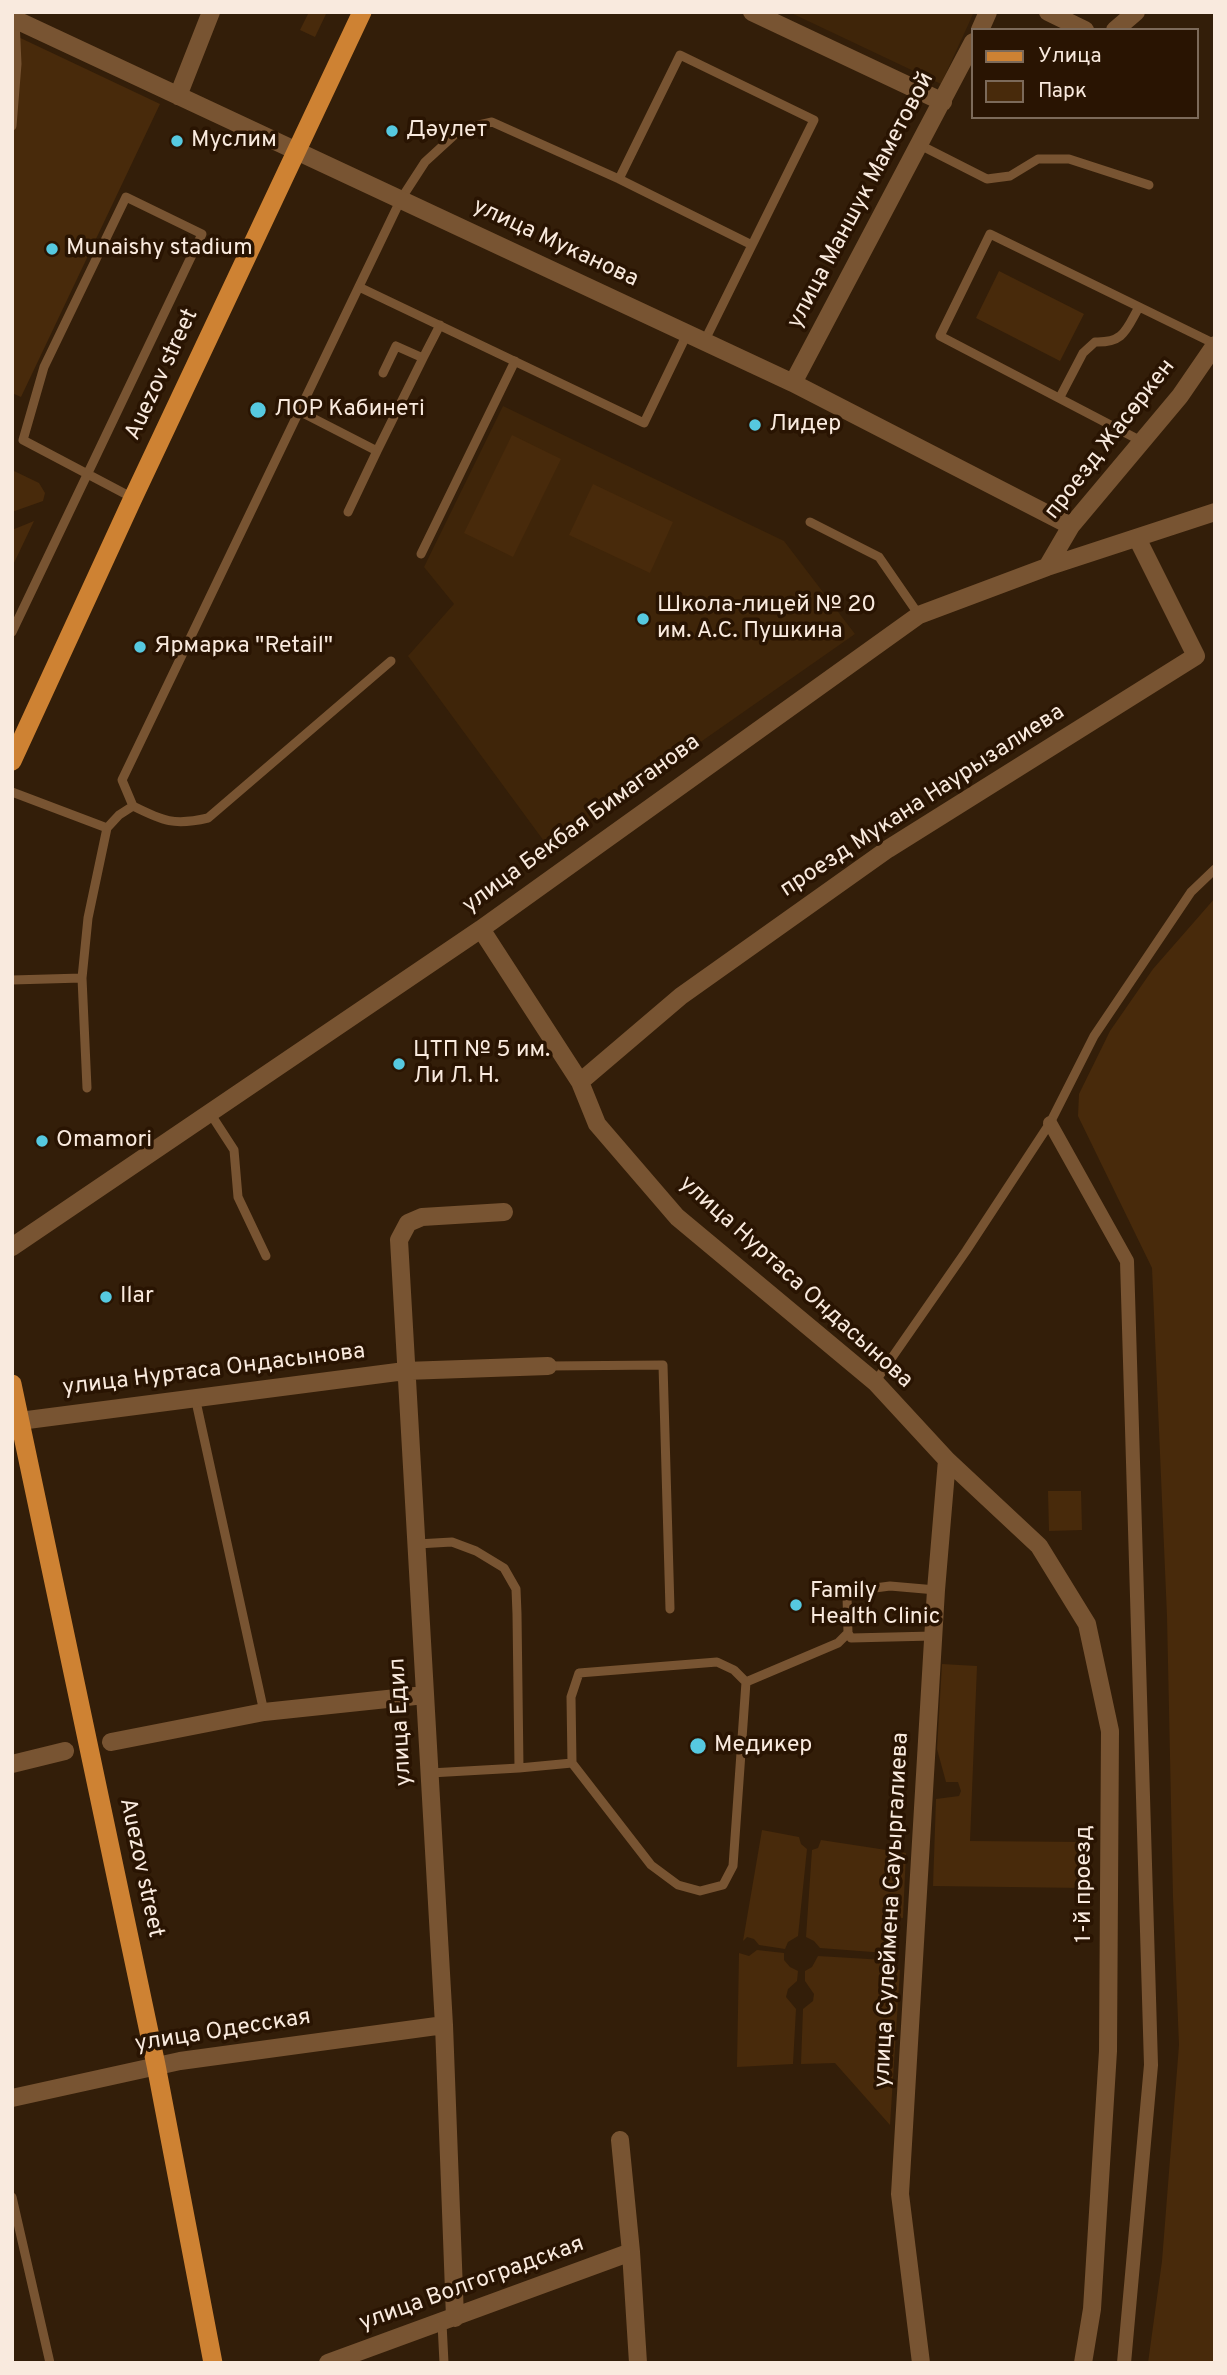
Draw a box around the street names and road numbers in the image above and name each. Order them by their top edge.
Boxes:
street label: улица Маншук Маметовой [783,68,941,334]
street label: улица Муканова [468,194,642,294]
street label: Auezov street [120,305,206,445]
street label: проезд Жасөркен [1040,354,1182,526]
street label: проезд Мукана Наурызалиева [776,700,1070,904]
street label: улица Бекбая Бимаганова [458,730,706,920]
street label: улица Нуртаса Ондасынова [672,1171,918,1395]
street label: улица Нуртаса Ондасынова [61,1339,367,1403]
street label: улица Едил [385,1657,419,1787]
street label: улица Сулеймена Сауыргалиева [870,1732,916,2088]
street label: Auezov street [112,1796,168,1940]
street label: 1-й проезд [1071,1825,1099,1943]
street label: улица Одесская [133,2004,313,2060]
street label: улица Волгоградская [356,2231,588,2339]

